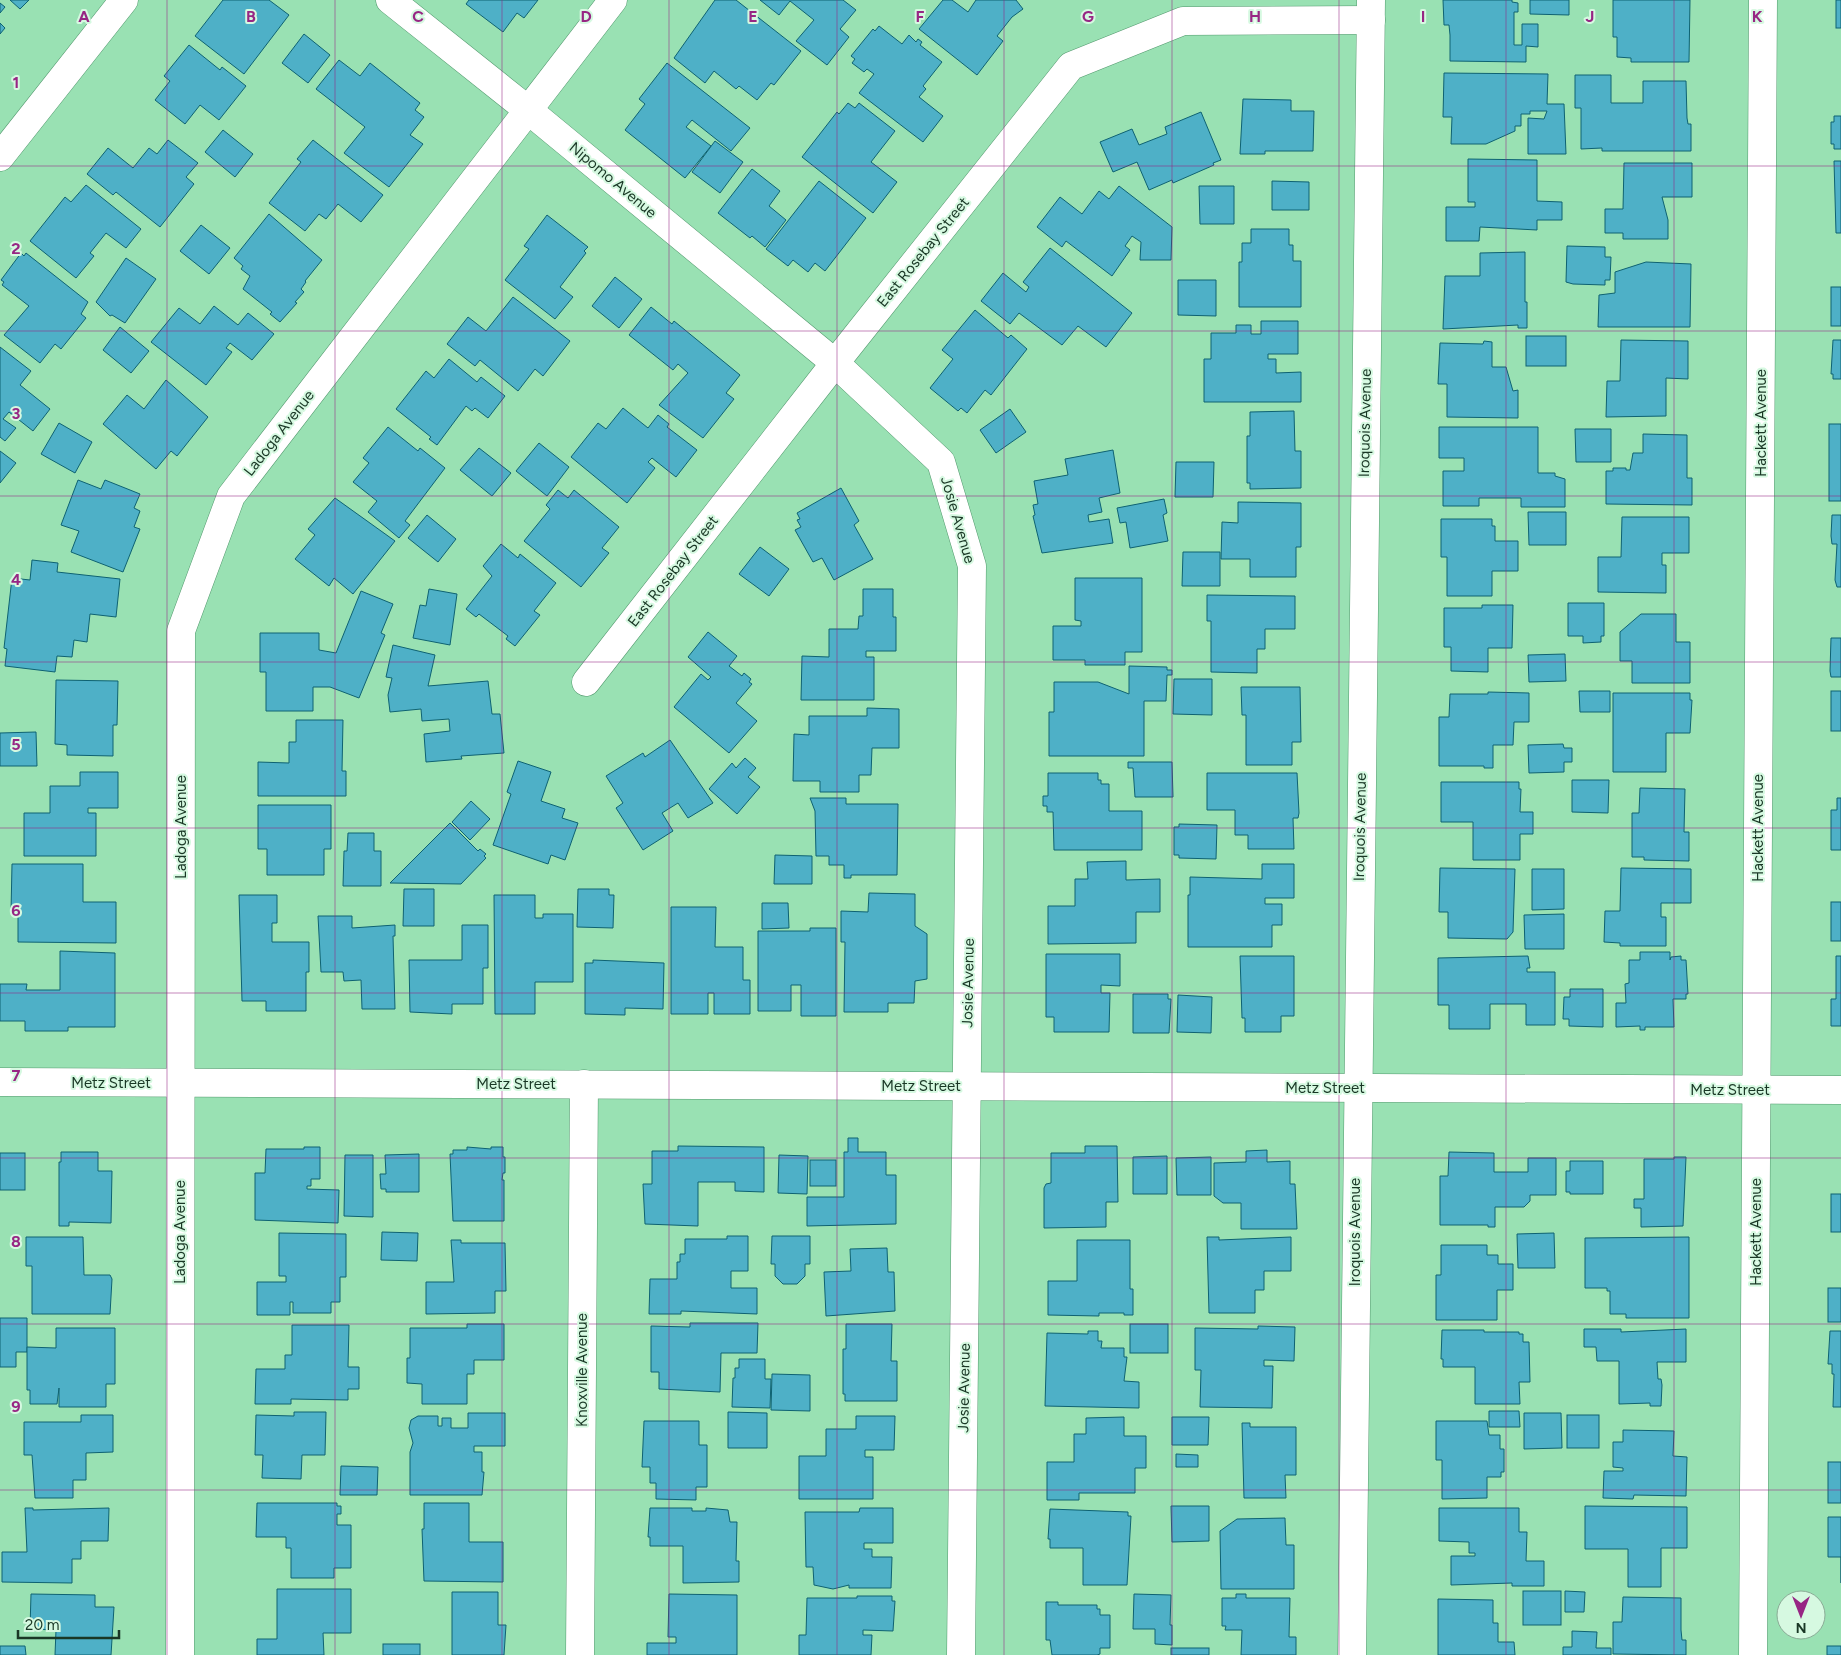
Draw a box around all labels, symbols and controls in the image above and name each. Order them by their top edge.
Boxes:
text: A [78,7,90,26]
text: B [246,7,256,26]
text: C [412,7,424,26]
text: D [580,7,592,26]
text: E [748,7,758,26]
text: F [916,7,925,26]
text: G [1082,7,1094,26]
text: H [1249,7,1261,26]
text: I [1421,7,1425,26]
text: J [1586,7,1594,26]
text: K [1752,7,1763,26]
text: 1 [13,73,19,92]
street label: Nipomo Avenue [566,138,660,222]
street label: East Rosebay Street [873,193,973,311]
text: 2 [11,239,21,258]
street label: Iroquois Avenue [1355,369,1375,477]
street label: Hackett Avenue [1752,369,1770,477]
street label: Ladoga Avenue [240,387,318,479]
text: 3 [12,404,21,423]
street label: Josie Avenue [937,474,979,566]
street label: East Rosebay Street [624,512,722,630]
text: 4 [11,570,21,589]
text: 5 [11,735,21,754]
street label: Iroquois Avenue [1350,773,1370,881]
street label: Hackett Avenue [1749,774,1767,882]
street label: Ladoga Avenue [172,775,190,879]
text: 6 [11,901,21,920]
street label: Josie Avenue [958,938,978,1028]
text: 7 [12,1066,21,1085]
street label: Metz Street [71,1074,151,1092]
street label: Metz Street [476,1075,556,1093]
street label: Metz Street [881,1077,961,1095]
street label: Metz Street [1285,1079,1365,1097]
street label: Metz Street [1690,1081,1770,1099]
street label: Iroquois Avenue [1346,1178,1364,1286]
street label: Hackett Avenue [1747,1178,1765,1286]
street label: Ladoga Avenue [171,1180,189,1284]
text: 8 [11,1232,21,1251]
street label: Knoxville Avenue [573,1313,591,1427]
street label: Josie Avenue [954,1343,974,1433]
text: 9 [11,1397,21,1416]
north arrow [1776,1590,1826,1640]
scale bar [18,1608,119,1640]
text: 20 m [25,1616,59,1634]
text: N [1796,1619,1806,1636]

